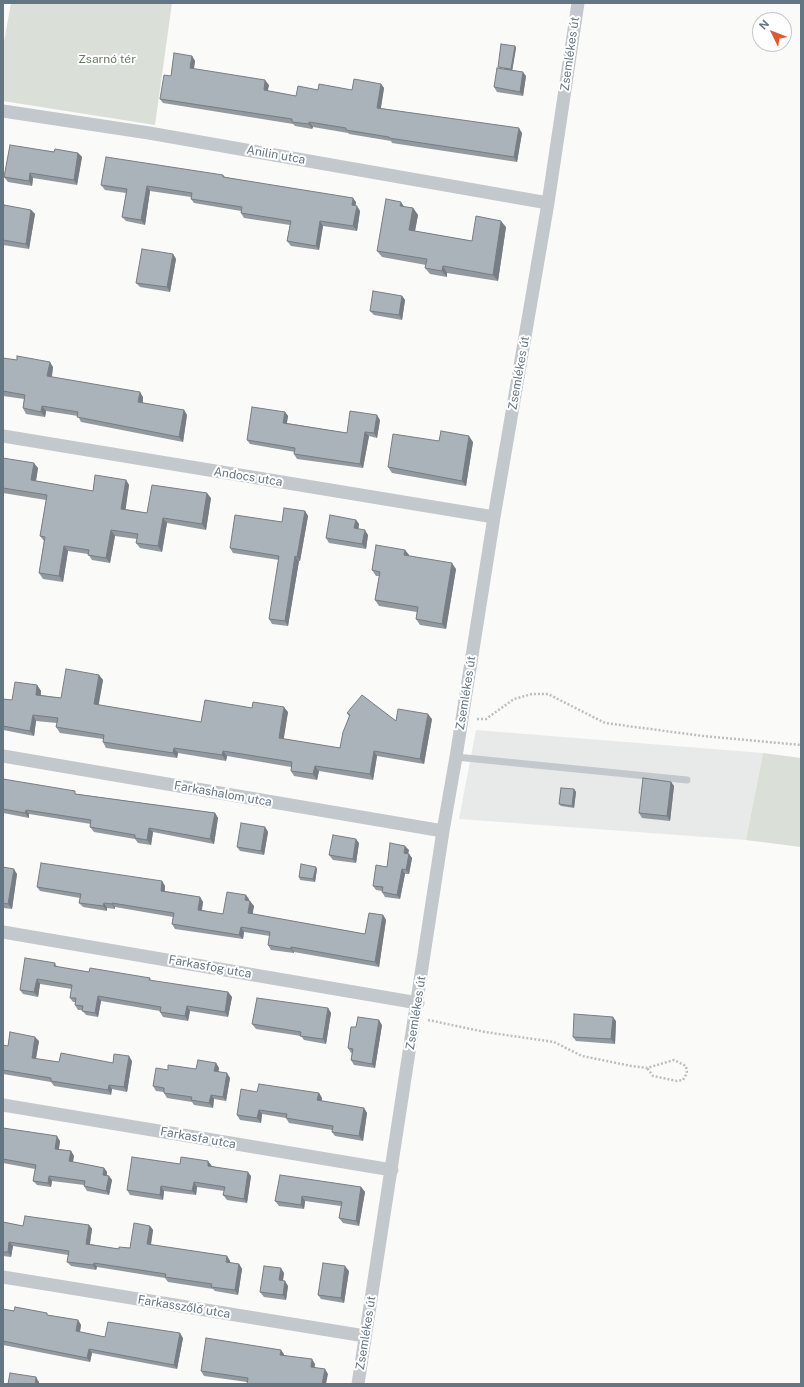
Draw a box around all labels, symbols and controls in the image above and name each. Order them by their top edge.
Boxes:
north arrow [752,12,792,52]
street label: Zsemlékes út [558,16,582,92]
text: N [757,17,771,32]
park label: Zsarnó tér [78,52,136,66]
street label: Anilin utca [245,143,307,167]
street label: Zsemlékes út [505,335,533,411]
street label: Andocs utca [213,464,283,490]
street label: Zsemlékes út [453,655,479,731]
street label: Farkashalom utca [173,778,273,810]
street label: Farkasfog utca [167,953,253,981]
street label: Zsemlékes út [403,975,429,1051]
street label: Farkasfa utca [159,1124,237,1152]
street label: Farkasszőlő utca [137,1293,231,1321]
street label: Zsemlékes út [353,1295,379,1371]

